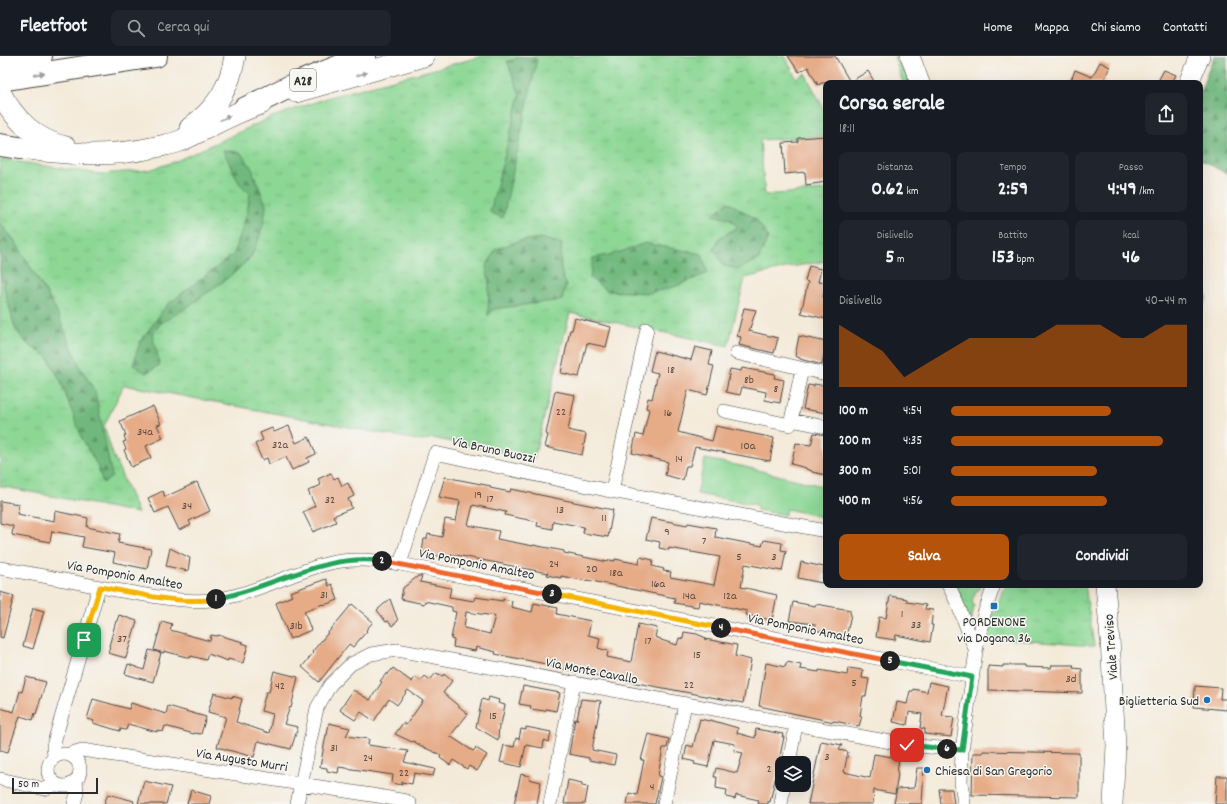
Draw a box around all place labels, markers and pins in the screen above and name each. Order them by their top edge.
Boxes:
pin: 2 [372,551,392,571]
pin: 3 [542,584,562,604]
pin: 1 [206,589,226,609]
marker: PORDENONE via Dogana 36 [989,601,999,611]
place label: PORDENONE via Dogana 36 [957,613,1031,649]
pin: 4 [711,618,731,638]
pin [67,623,101,657]
pin: 5 [880,651,900,671]
place label: Biglietteria Sud [1119,692,1199,712]
marker: Biglietteria Sud [1202,695,1212,705]
pin [890,728,924,762]
pin: 6 [937,739,957,759]
place label: Chiesa di San Gregorio [935,762,1052,782]
marker: Chiesa di San Gregorio [922,765,932,775]

